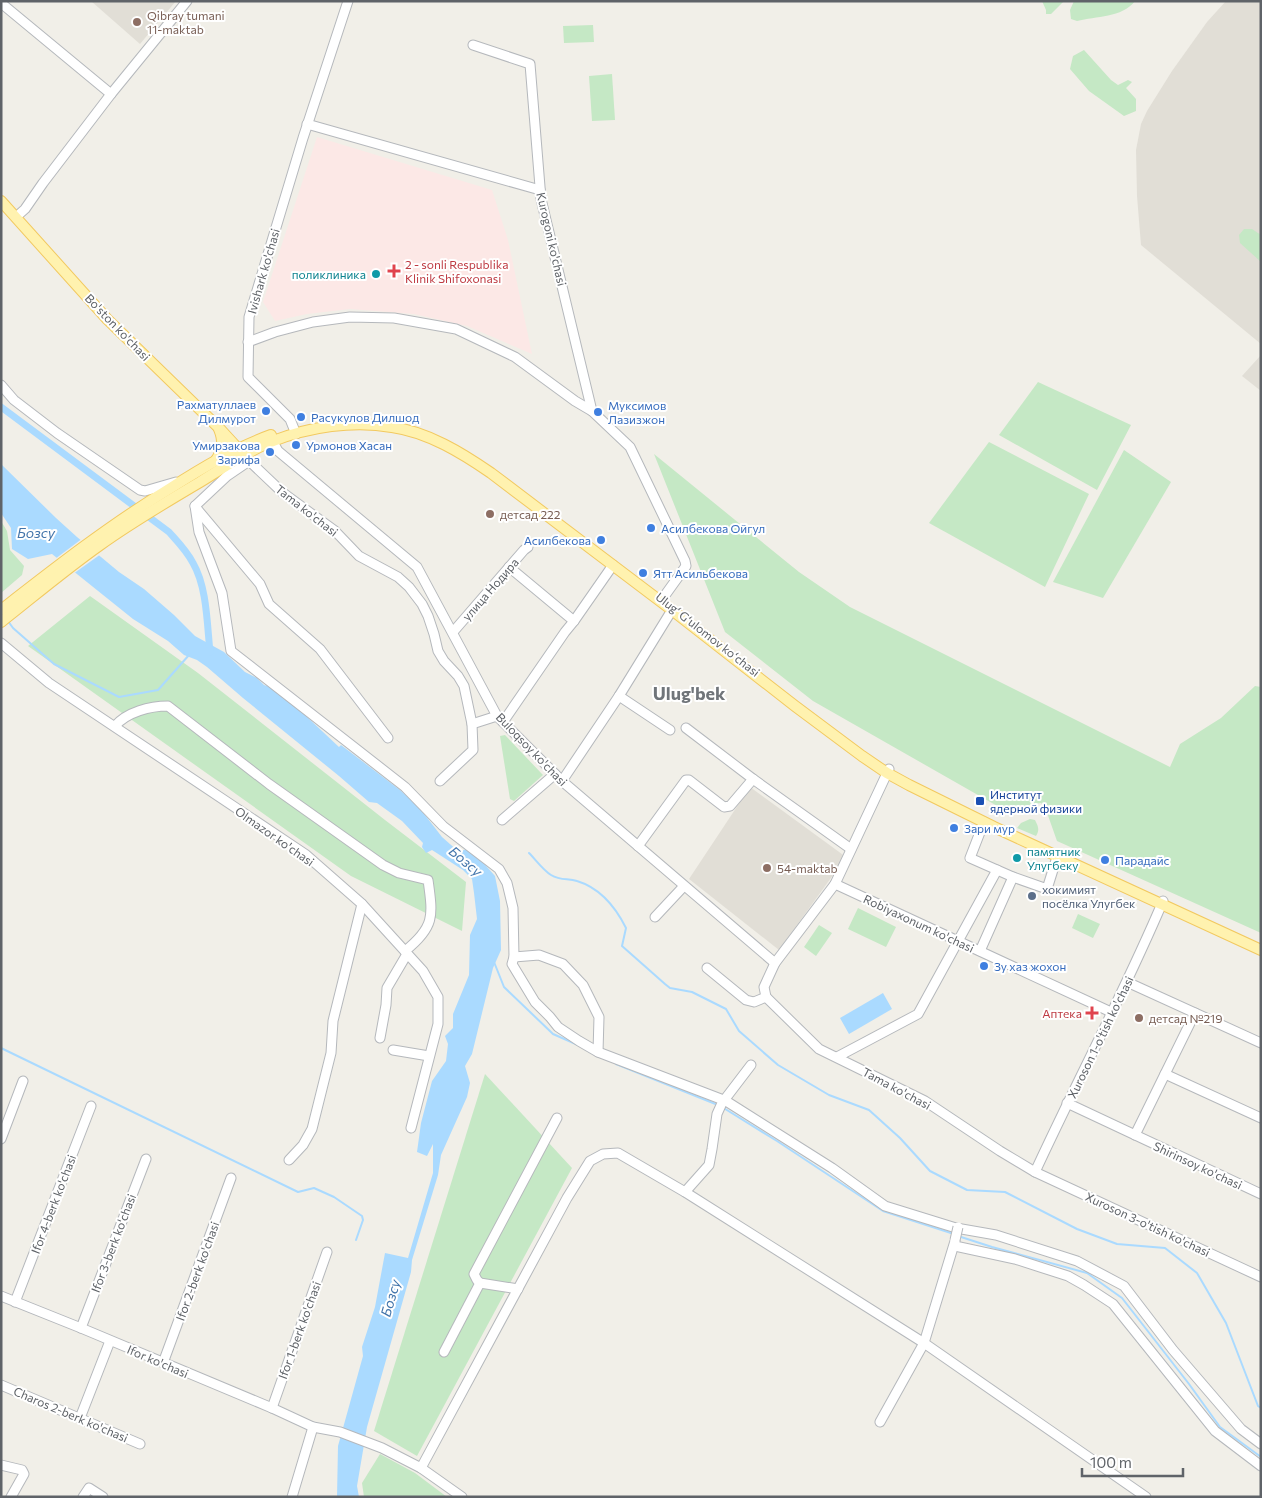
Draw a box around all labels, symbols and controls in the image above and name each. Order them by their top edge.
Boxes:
place label: Qibray tumani 11-maktab [147,8,225,36]
marker: Qibray tumani 11-maktab [131,16,143,28]
street label: Kurogoni ko'chasi [534,191,570,287]
street label: Ivishark ko'chasi [244,227,282,315]
place label: 2 - sonli Respublika Klinik Shifoxonasi [405,257,509,285]
marker: 2 - sonli Respublika Klinik Shifoxonasi [387,264,401,278]
place label: поликлиника [292,267,366,281]
marker: поликлиника [370,268,382,280]
street label: Bo'ston ko'chasi [83,291,153,363]
place label: Рахматуллаев Дилмурот [177,397,256,425]
place label: Муксимов Лазизжон [608,398,666,426]
marker: Рахматуллаев Дилмурот [260,405,272,417]
marker: Муксимов Лазизжон [592,406,604,418]
place label: Расукулов Дилшод [311,410,419,424]
marker: Расукулов Дилшод [295,411,307,423]
place label: Умирзакова Зарифа [192,438,260,466]
place label: Урмонов Хасан [306,438,392,452]
marker: Урмонов Хасан [290,439,302,451]
marker: Умирзакова Зарифа [264,446,276,458]
street label: Tama ko'chasi [273,481,341,539]
place label: детсад 222 [500,507,561,521]
marker: детсад 222 [484,508,496,520]
place label: Асилбекова Ойгул [661,521,765,535]
marker: Асилбекова Ойгул [645,522,657,534]
water label: Бозсу [17,524,56,541]
place label: Асилбекова [524,533,591,547]
marker: Асилбекова [595,534,607,546]
street label: улица Нодира [459,555,521,623]
place label: Ятт Асильбекова [653,566,748,580]
marker: Ятт Асильбекова [637,567,649,579]
street label: Ulugʻ Gʻulomov koʻchasi [653,589,763,679]
district label: Ulug'bek [653,682,726,704]
street label: Buloqsoy ko'chasi [494,710,570,788]
place label: Институт ядерной физики [990,787,1082,815]
marker: Институт ядерной физики [974,795,986,807]
street label: Olmazor ko'chasi [233,804,317,868]
place label: Зари мур [964,821,1015,835]
marker: Зари мур [948,822,960,834]
water label: Бозсу [446,842,487,880]
place label: памятник Улугбеку [1027,844,1081,872]
marker: памятник Улугбеку [1011,852,1023,864]
place label: Парадайс [1115,853,1170,867]
marker: Парадайс [1099,854,1111,866]
place label: 54-maktab [777,861,838,875]
marker: 54-maktab [761,862,773,874]
place label: хокимият посёлка Улугбек [1042,882,1136,910]
marker: хокимият посёлка Улугбек [1026,890,1038,902]
street label: Robiyaxonum ko'chasi [861,891,977,955]
place label: Зу хаз жохон [994,959,1066,973]
marker: Зу хаз жохон [978,960,990,972]
street label: Хuroson 1-o'tish ko'chasi [1064,974,1136,1100]
place label: Аптека [1042,1006,1082,1020]
marker: Аптека [1086,1007,1098,1019]
place label: детсад №219 [1149,1011,1223,1025]
marker: детсад №219 [1133,1012,1145,1024]
street label: Tama ko'chasi [860,1064,934,1112]
street label: Shirinsoy ko'chasi [1151,1138,1245,1192]
street label: Ifor 4-berk ko'chasi [28,1153,78,1255]
street label: Xuroson 3-o'tish ko'chasi [1084,1189,1212,1259]
street label: Ifor 3-berk ko'chasi [88,1192,138,1294]
street label: Ifor 2-berk ko'chasi [173,1220,221,1322]
water label: Бозсу [377,1277,404,1319]
street label: Ifor 1-berk ko'chasi [275,1279,323,1381]
street label: Ifor ko'chasi [125,1342,191,1380]
street label: Charos 2-berk ko'chasi [12,1384,130,1444]
scale bar [1082,1446,1183,1478]
text: 100 m [1090,1453,1132,1471]

